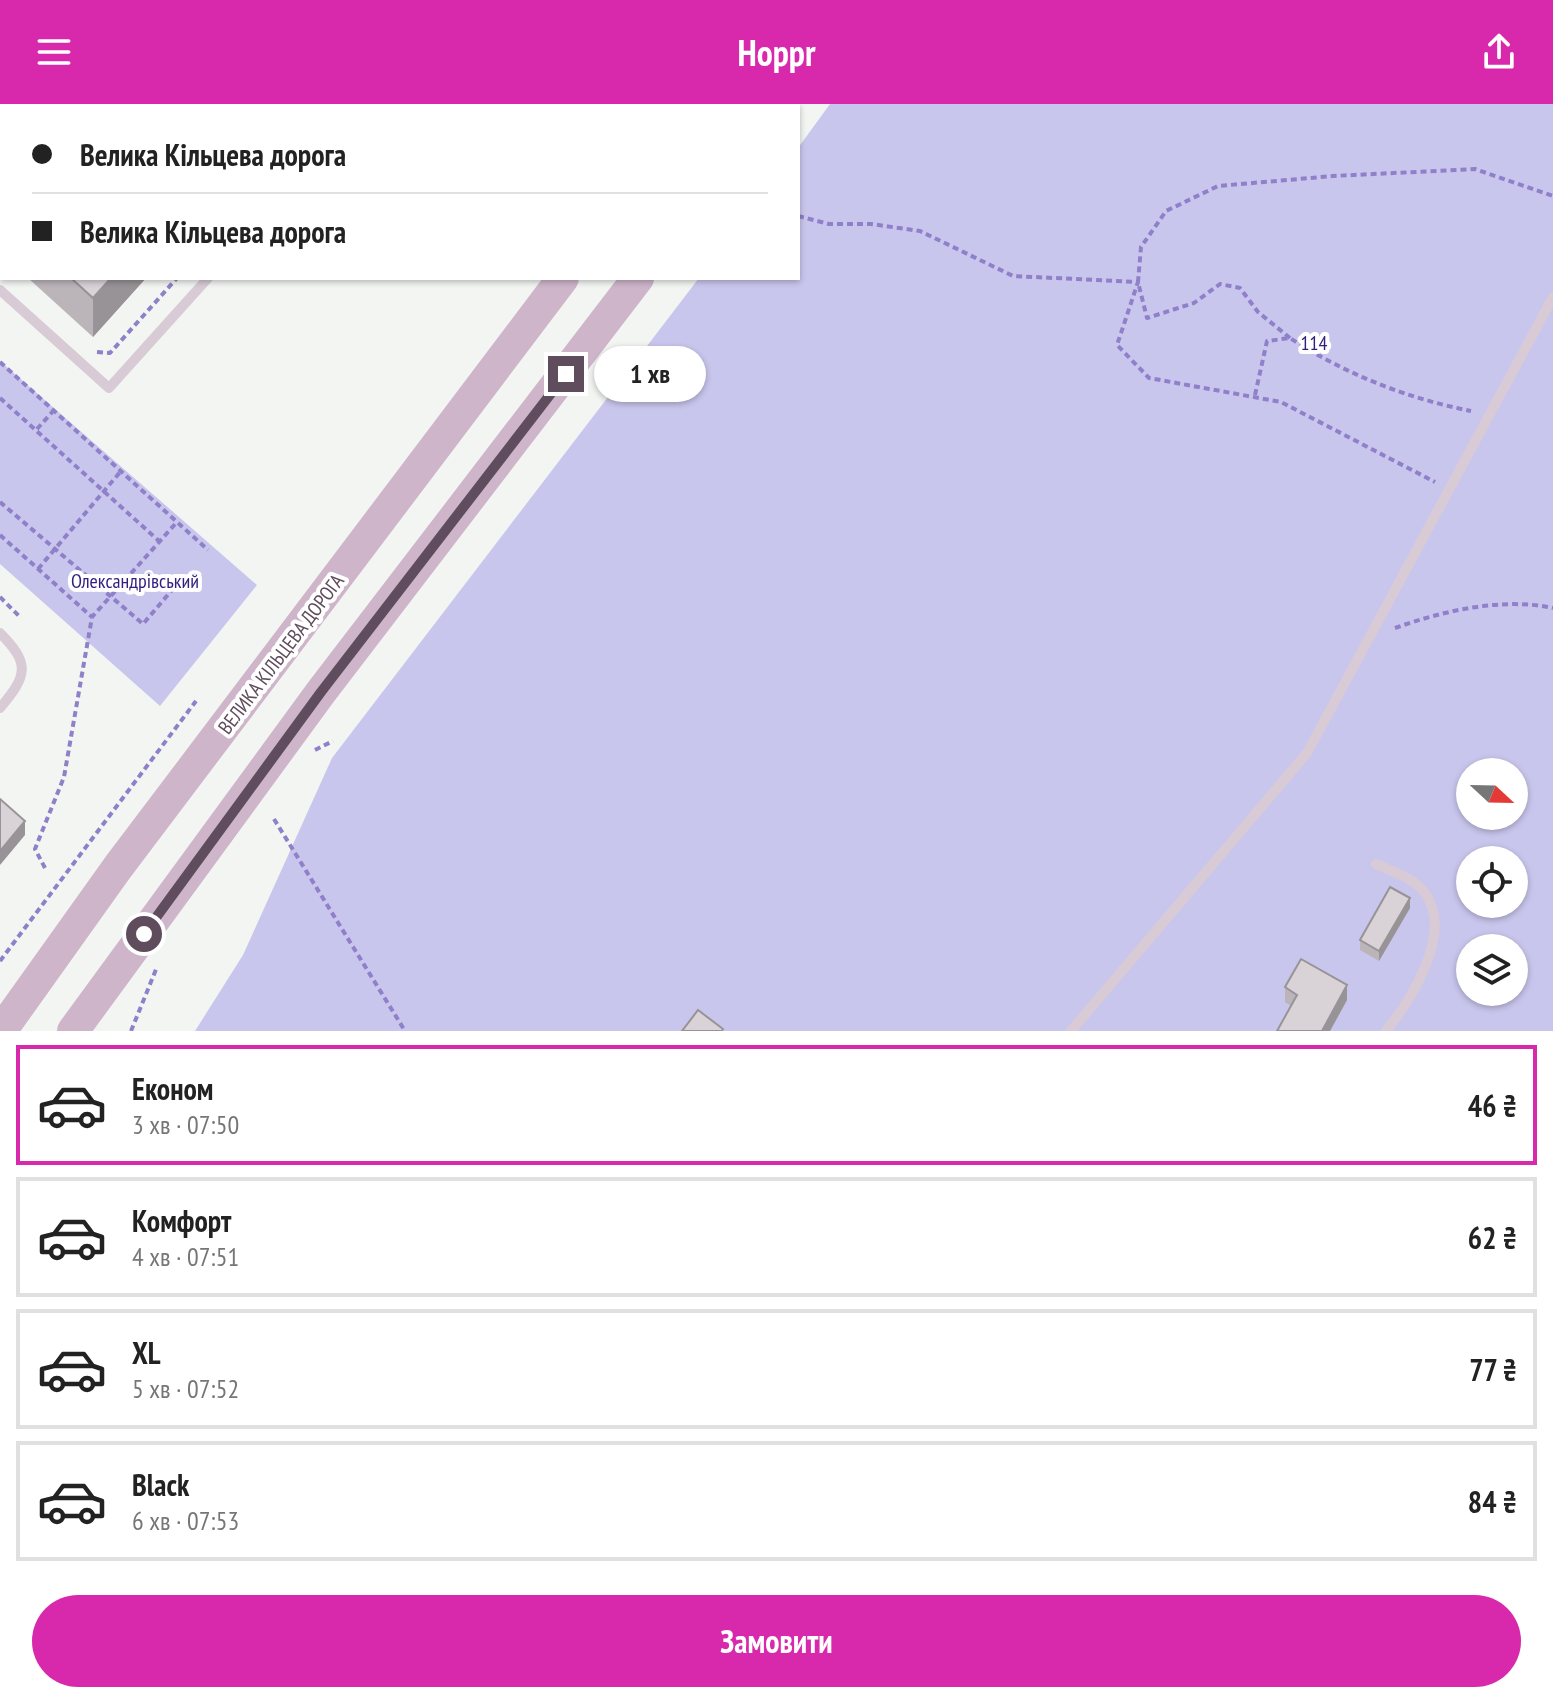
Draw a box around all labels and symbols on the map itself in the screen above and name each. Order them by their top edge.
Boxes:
park label: 114 [1301,330,1328,356]
callout: 1 хв [594,346,706,402]
route end [548,356,584,392]
park label: Олександрівський [71,568,199,594]
street label: ВЕЛИКА КІЛЬЦЕВА ДОРОГА [212,568,350,739]
north arrow [1456,758,1528,830]
route start [126,916,162,952]

